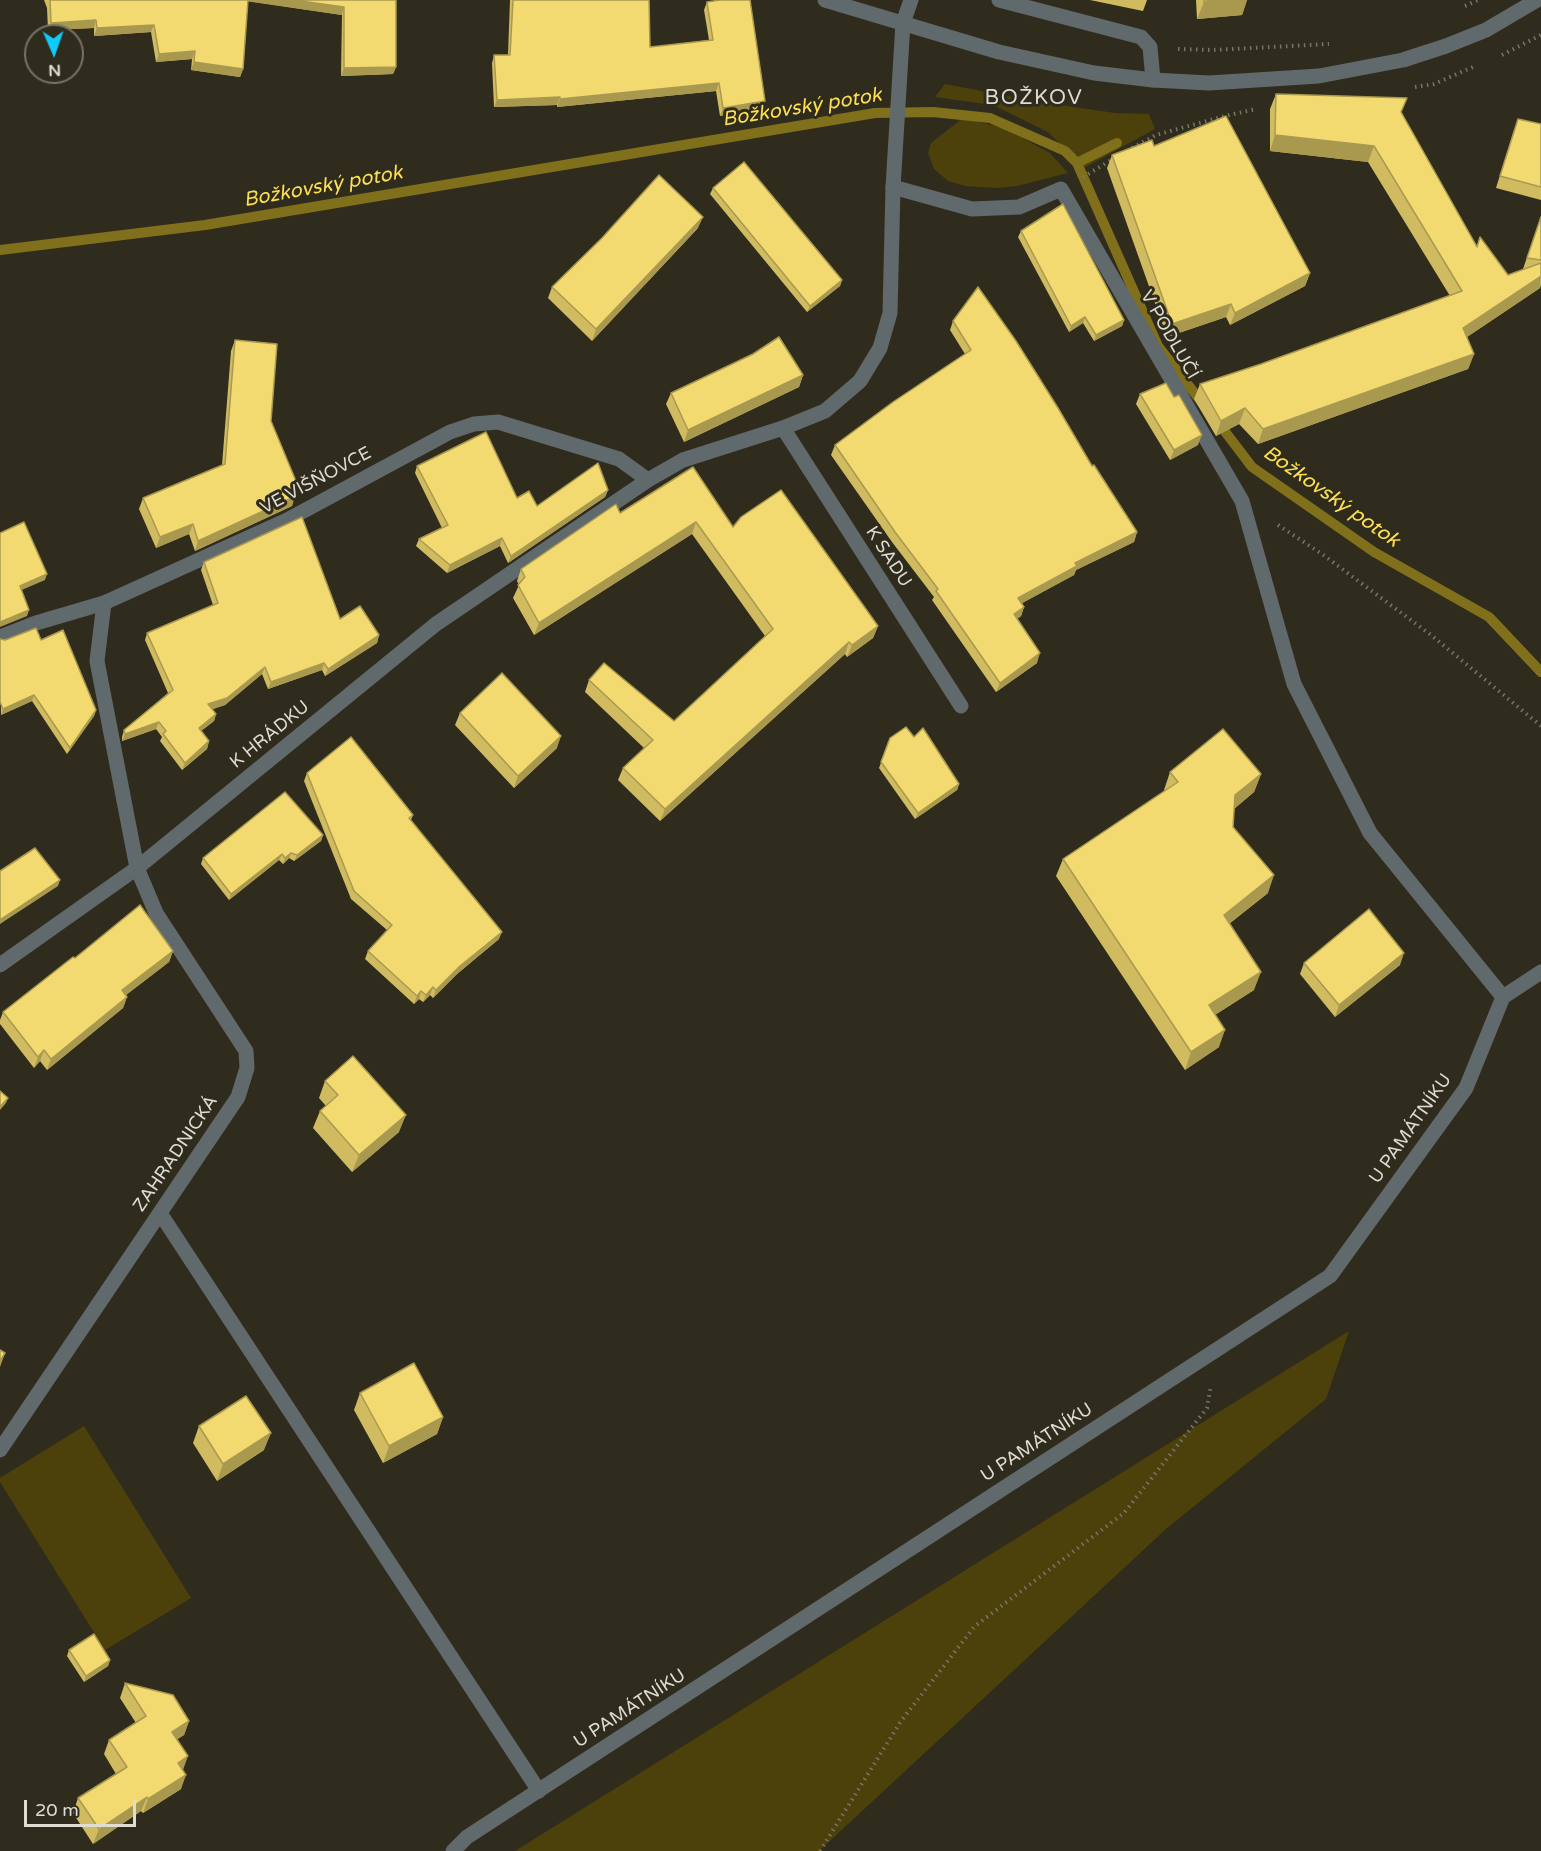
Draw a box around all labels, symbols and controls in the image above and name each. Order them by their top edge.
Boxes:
north arrow [24,24,84,84]
text: N [48,60,61,80]
water label: Božkovský potok [721,84,883,132]
district label: BOŽKOV [985,85,1083,111]
water label: Božkovský potok [242,161,404,213]
street label: V PODLUČÍ [1135,287,1203,383]
water label: Božkovský potok [1258,441,1404,553]
street label: VE VIŠŇOVCE [257,443,375,519]
street label: K SADU [860,522,916,592]
street label: K HRÁDKU [226,696,314,774]
street label: U PAMÁTNÍKU [1365,1070,1457,1188]
street label: ZAHRADNICKÁ [129,1092,223,1216]
street label: U PAMÁTNÍKU [977,1399,1097,1487]
street label: U PAMÁTNÍKU [570,1665,690,1753]
scale bar [27,1788,140,1826]
text: 20 m [35,1799,79,1821]

